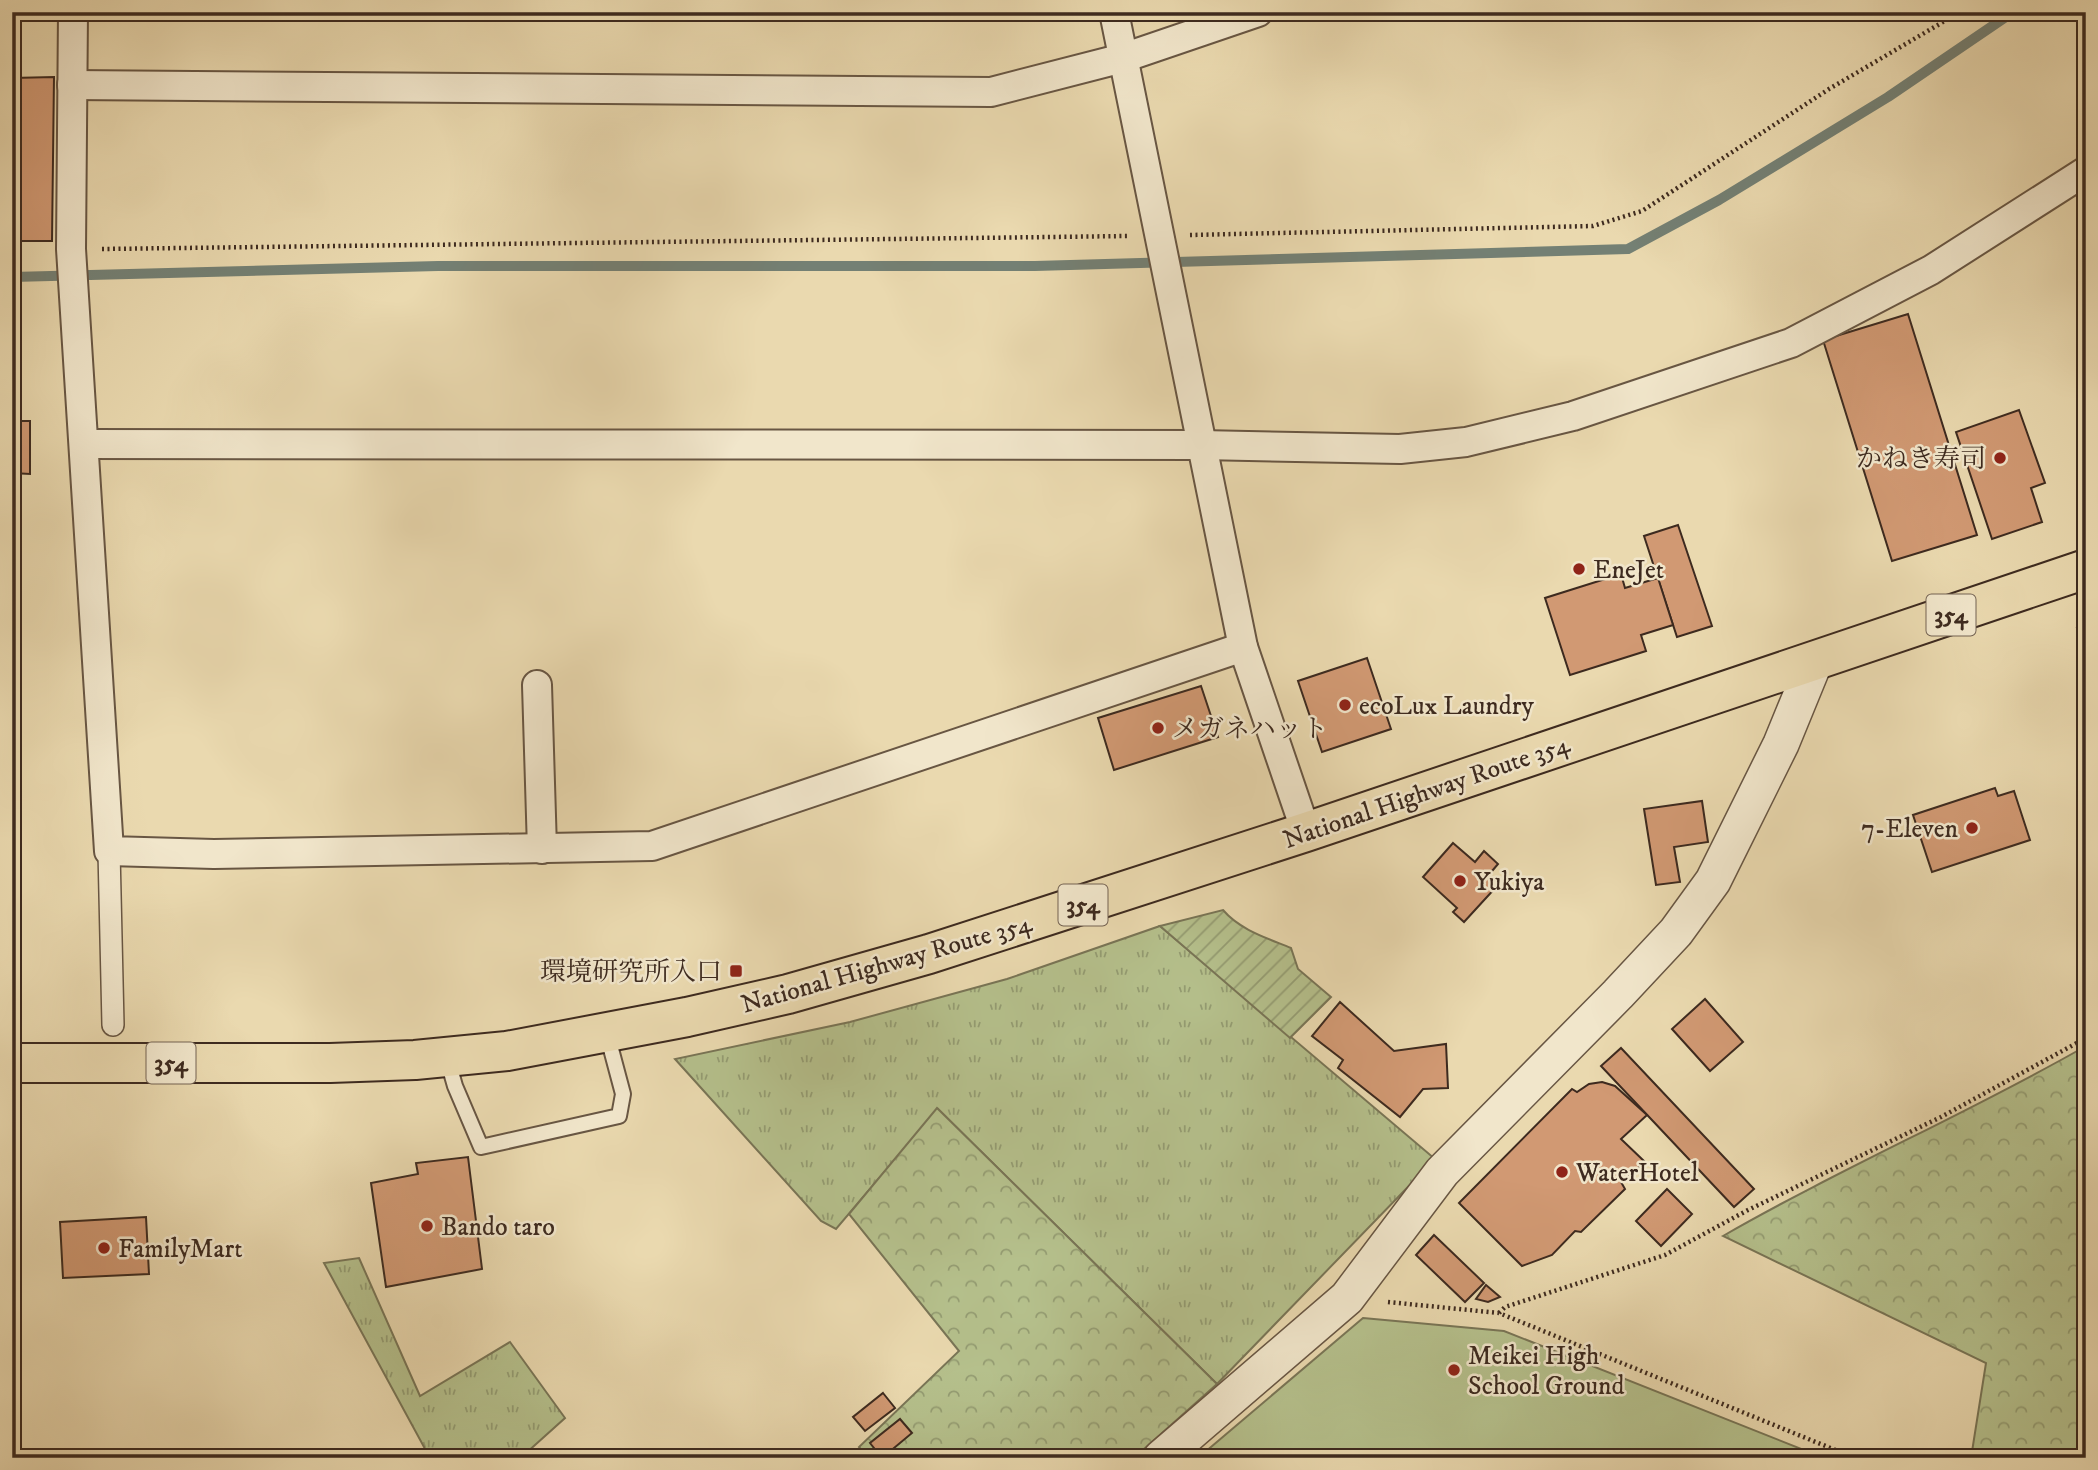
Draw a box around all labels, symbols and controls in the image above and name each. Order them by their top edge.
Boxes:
place label: かねき寿司 [1856,443,1986,476]
marker: かねき寿司 [1992,450,2008,466]
place label: EneJet [1593,554,1664,587]
marker: EneJet [1571,561,1587,577]
road number: 354 [1926,594,1976,636]
place label: ecoLux Laundry [1359,690,1534,723]
marker: ecoLux Laundry [1337,697,1353,713]
place label: メガネハット [1172,713,1328,746]
marker: メガネハット [1150,720,1166,736]
street label: National Highway Route 354 [1279,728,1575,857]
place label: 7-Eleven [1861,813,1958,846]
marker: 7-Eleven [1964,820,1980,836]
place label: Yukiya [1474,866,1544,899]
marker: Yukiya [1452,873,1468,889]
road number: 354 [1058,884,1108,925]
street label: National Highway Route 354 [737,907,1037,1022]
place label: 環境研究所入口 [540,956,722,989]
marker: 環境研究所入口 [728,963,744,979]
road number: 354 [146,1042,196,1084]
place label: WaterHotel [1575,1157,1699,1190]
marker: WaterHotel [1554,1164,1570,1180]
place label: Bando taro [441,1211,555,1244]
marker: Bando taro [419,1218,435,1234]
place label: FamilyMart [118,1233,243,1266]
marker: FamilyMart [96,1240,112,1256]
place label: Meikei High School Ground [1468,1340,1625,1403]
marker: Meikei High School Ground [1446,1362,1462,1378]

